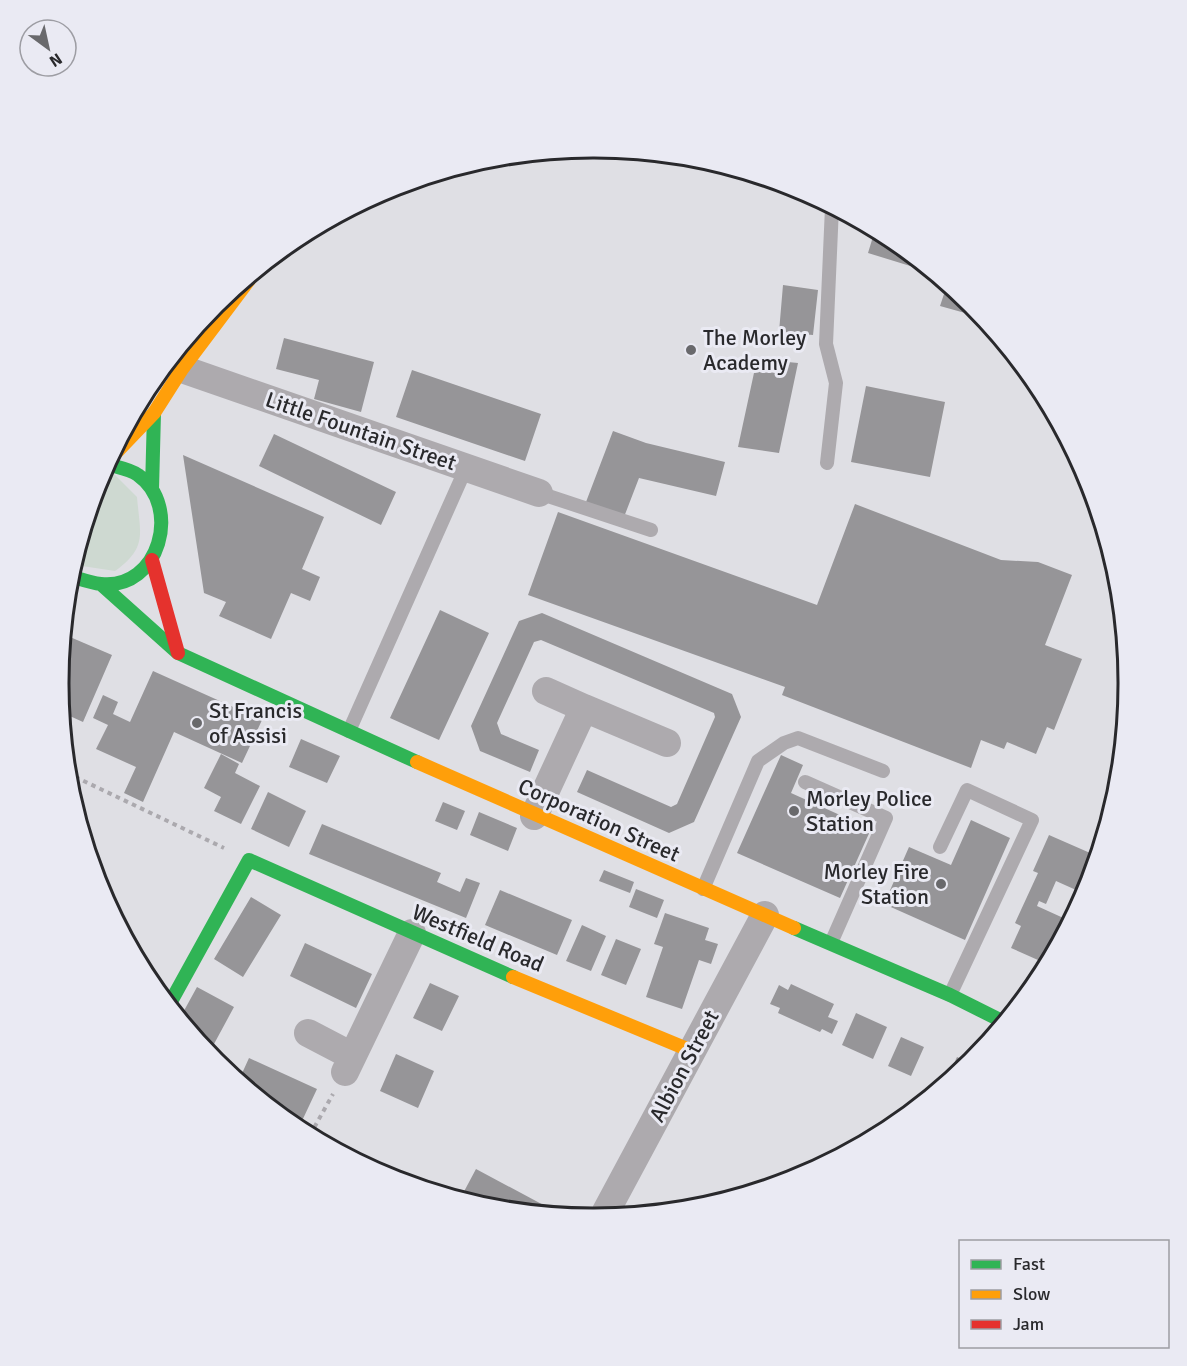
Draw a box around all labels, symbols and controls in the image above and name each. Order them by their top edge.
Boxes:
north arrow [18,18,78,78]
text: N [46,48,66,71]
place label: The Morley Academy [703,324,807,376]
marker: The Morley Academy [684,343,698,357]
street label: Little Fountain Street [262,386,460,476]
place label: St Francis of Assisi [209,697,302,749]
marker: St Francis of Assisi [190,716,204,730]
street label: Corporation Street [514,772,684,868]
place label: Morley Police Station [806,785,932,837]
marker: Morley Police Station [787,804,801,818]
place label: Morley Fire Station [823,858,929,910]
marker: Morley Fire Station [934,877,948,891]
street label: Westfield Road [408,898,548,978]
street label: Albion Street [643,1005,725,1127]
legend [959,1240,1169,1348]
text: Fast [1013,1253,1045,1275]
text: Slow [1013,1283,1050,1305]
text: Jam [1013,1313,1044,1335]

